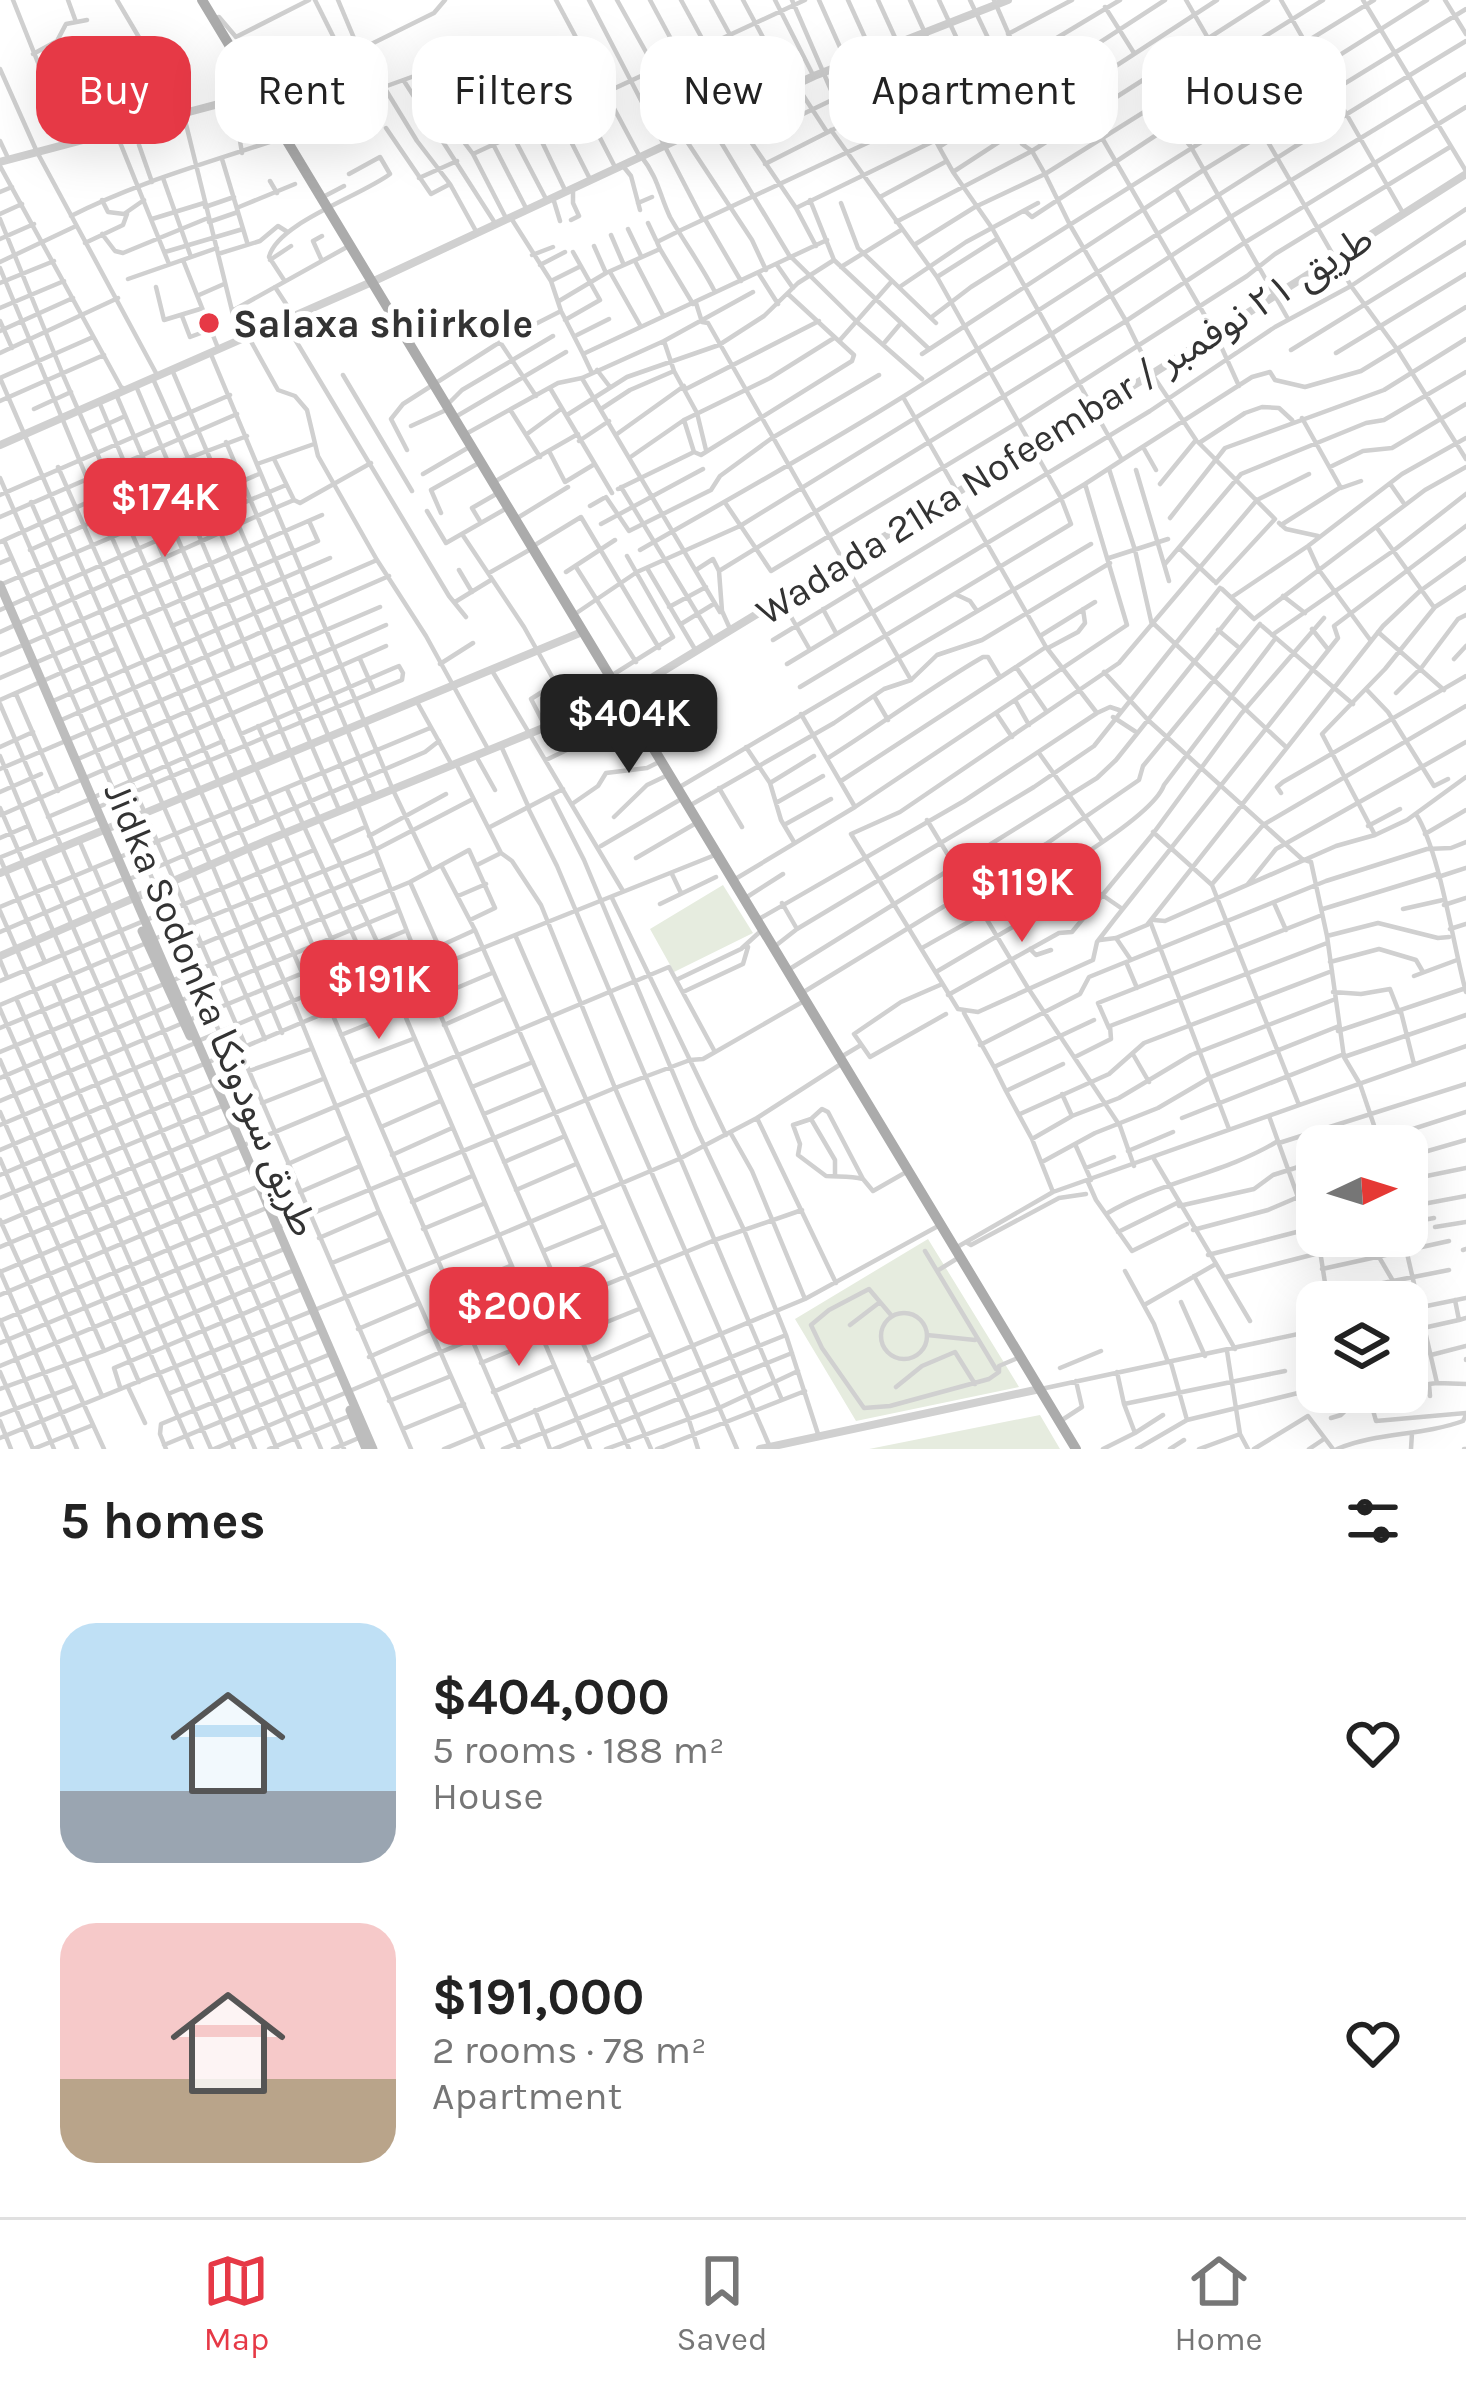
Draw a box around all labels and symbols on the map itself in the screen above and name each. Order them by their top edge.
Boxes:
street label: Wadada 21ka Nofeembar / طريق ٢١ نوفمبر [748,215,1382,636]
place label: Salaxa shiirkole [233,301,533,347]
marker: Salaxa shiirkole [196,310,222,336]
pin: $174K [81,458,249,560]
pin: $404K [545,674,713,776]
street label: Jidka Sodonka طريق سودونكا [94,776,328,1244]
pin: $119K [938,843,1106,945]
pin: $191K [295,940,463,1042]
north arrow [1296,1125,1428,1257]
pin: $200K [435,1267,603,1369]

